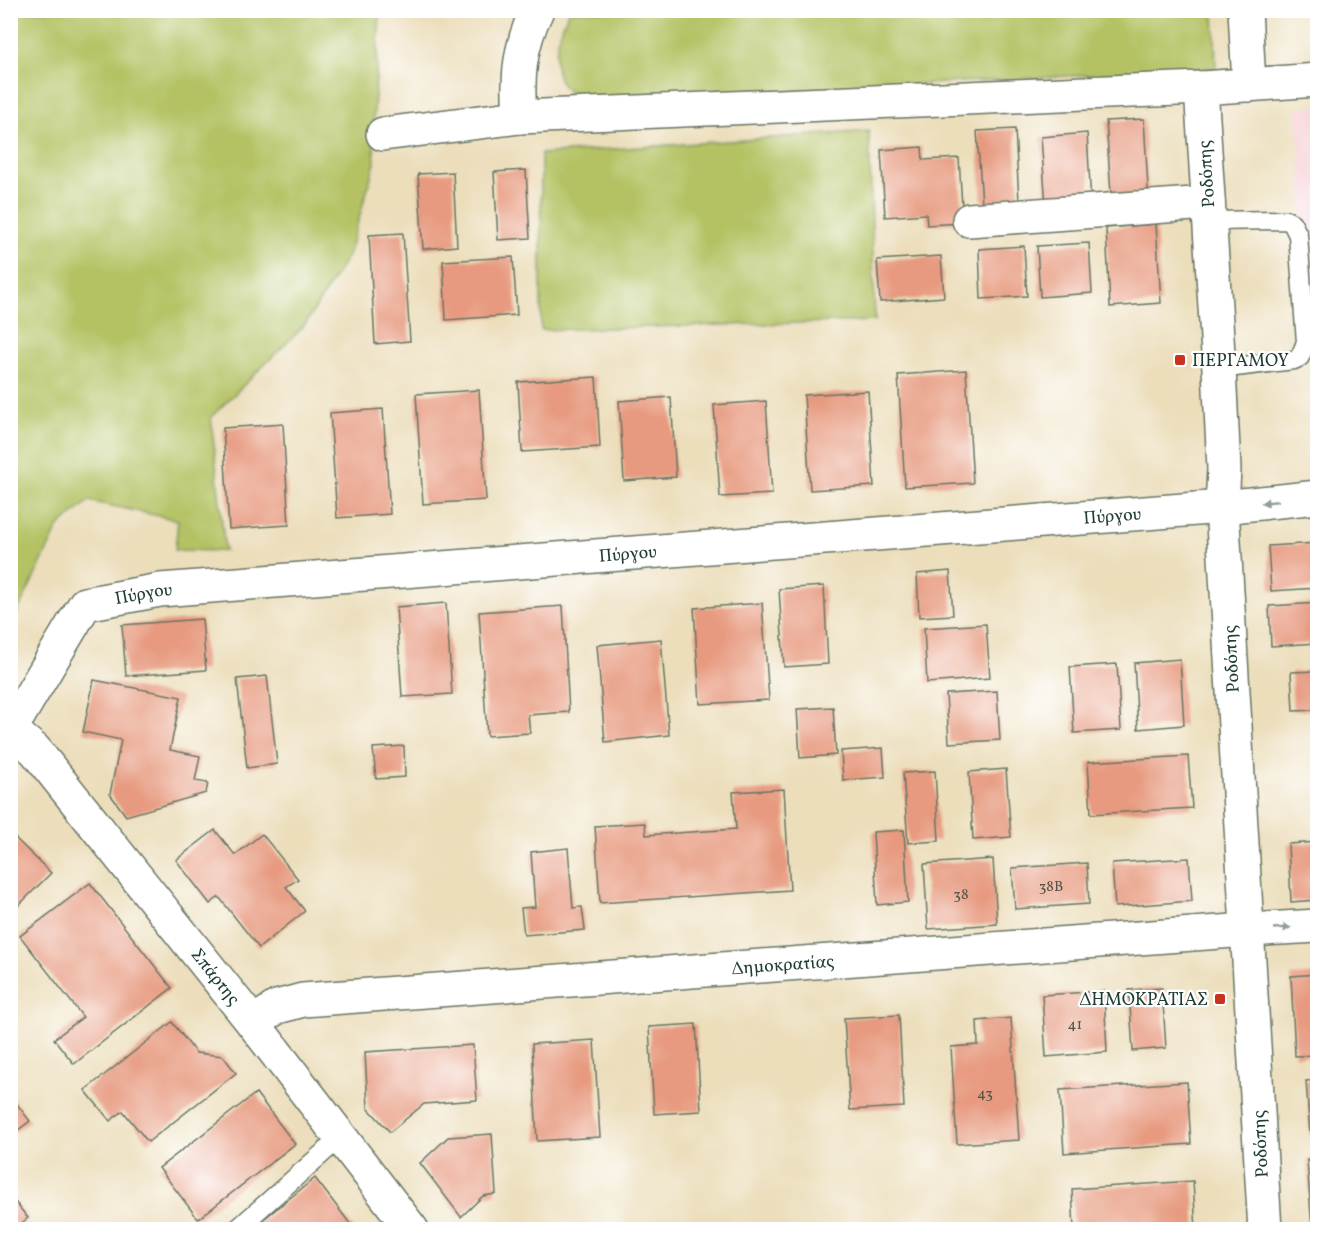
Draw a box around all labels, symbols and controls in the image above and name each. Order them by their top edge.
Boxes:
street label: Ροδόπης [1193,139,1222,208]
place label: ΠΕΡΓΑΜΟΥ [1192,349,1289,374]
marker: ΠΕΡΓΑΜΟΥ [1173,353,1187,367]
one-way arrow [1260,497,1279,507]
street label: Πύργου [1082,502,1142,532]
street label: Πύργου [598,540,658,570]
street label: Πύργου [113,578,173,612]
street label: Ροδόπης [1218,625,1247,693]
house number: 38Β [1039,877,1063,898]
house number: 38 [953,885,969,906]
one-way arrow [1273,924,1292,933]
street label: Σπάρτης [184,944,245,1011]
street label: Δημοκρατίας [731,950,835,982]
place label: ΔΗΜΟΚΡΑΤΙΑΣ [1080,988,1208,1013]
marker: ΔΗΜΟΚΡΑΤΙΑΣ [1213,992,1227,1006]
house number: 41 [1068,1015,1082,1036]
house number: 43 [977,1084,993,1105]
street label: Ροδόπης [1247,1110,1276,1178]

